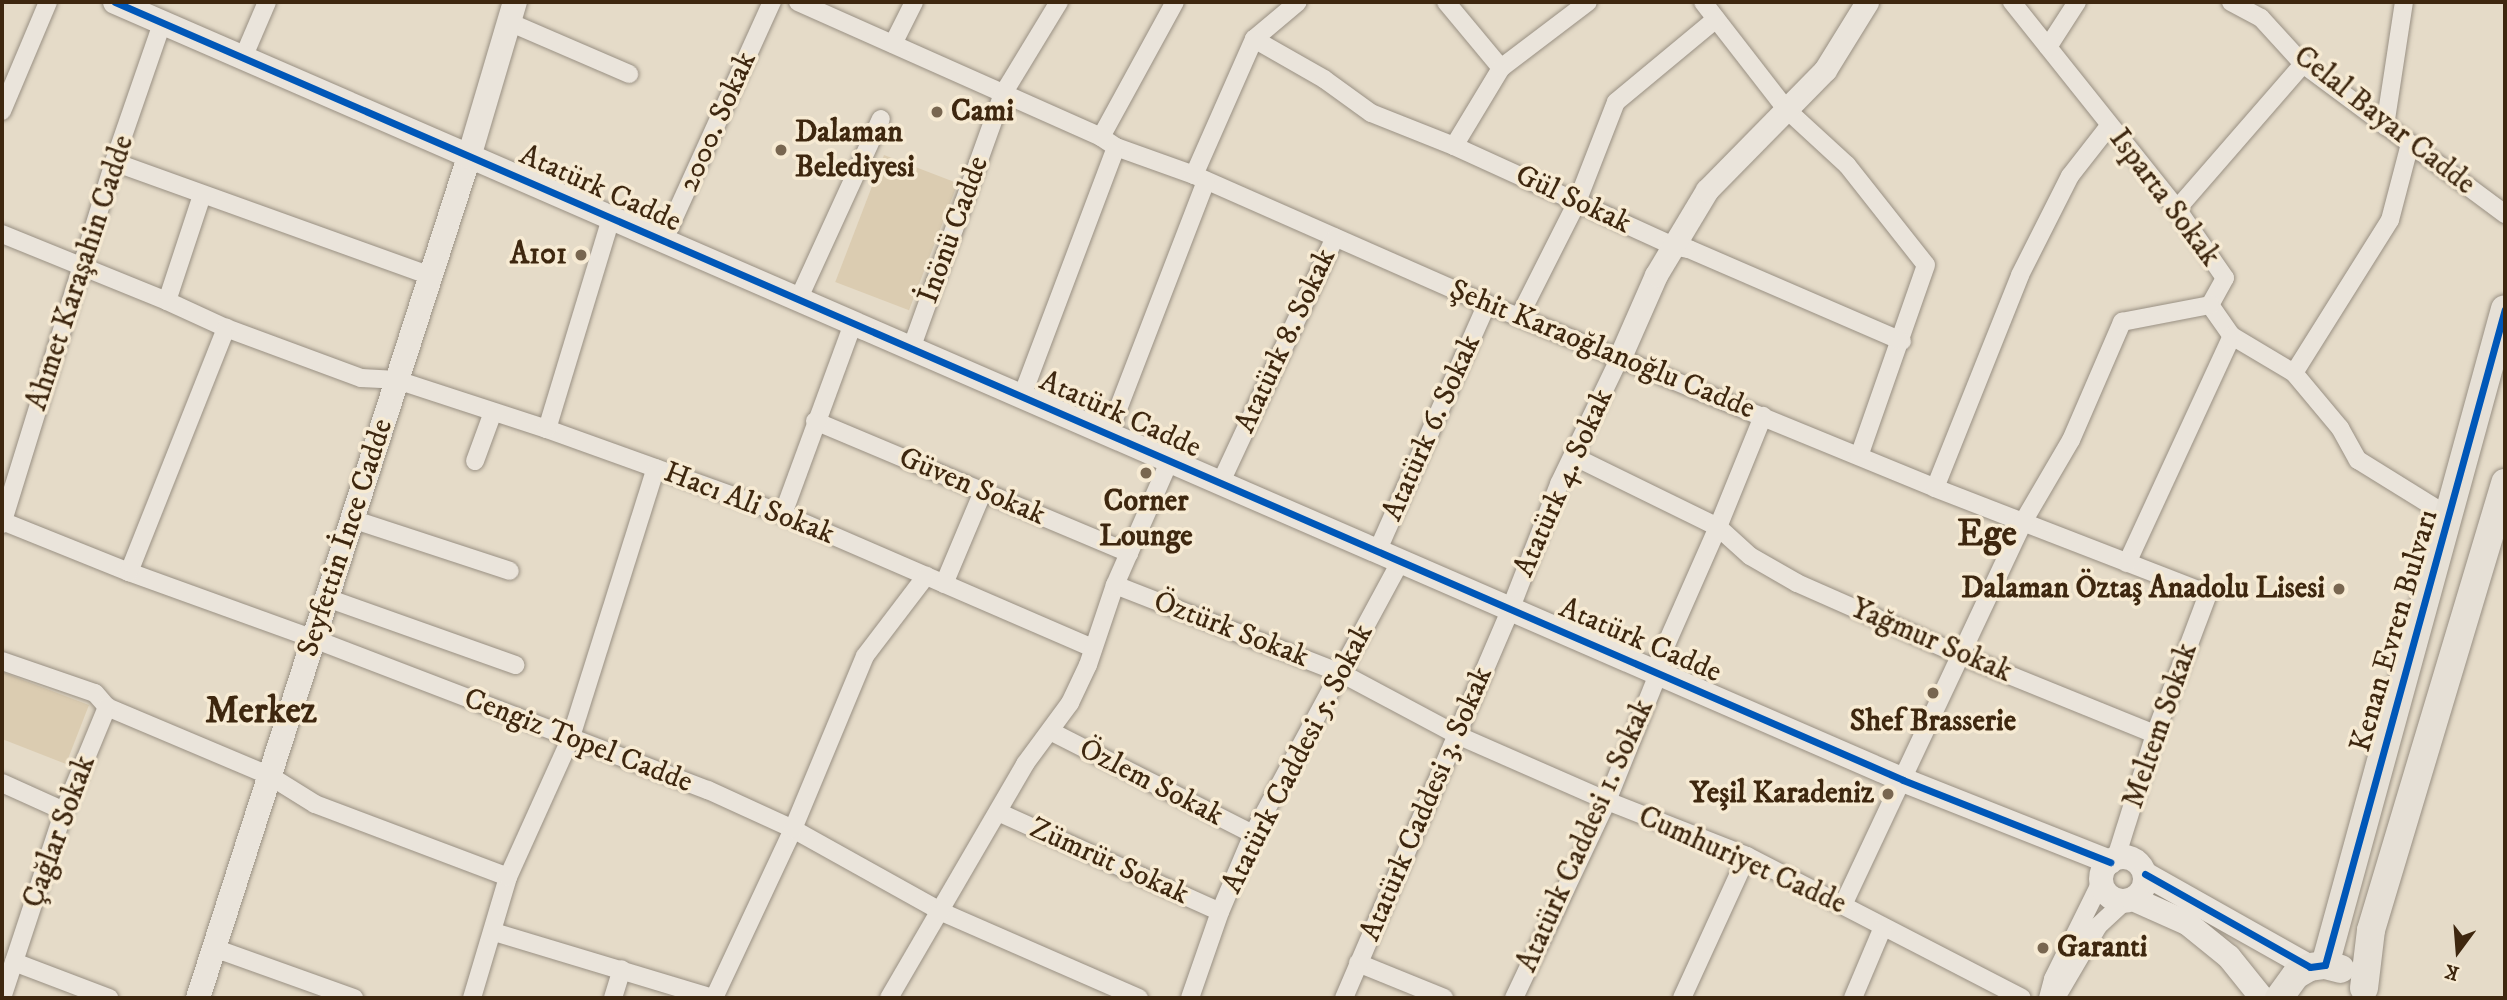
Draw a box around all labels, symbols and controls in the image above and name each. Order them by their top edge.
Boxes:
street label: Celal Bayar Cadde [2286,39,2482,203]
street label: 2000. Sokak [671,46,765,198]
place label: Cami [951,94,1014,130]
marker: Cami [929,104,945,120]
place label: Dalaman Belediyesi [795,115,915,186]
street label: Isparta Sokak [2101,122,2227,274]
street label: Ahmet Karaşahin Cadde [20,131,142,415]
street label: Atatürk Cadde [514,137,686,241]
marker: Dalaman Belediyesi [773,142,789,158]
street label: İnönü Cadde [911,151,997,309]
street label: Gül Sokak [1509,158,1637,242]
place label: A101 [510,237,567,273]
street label: Atatürk 8. Sokak [1228,243,1344,439]
marker: A101 [573,247,589,263]
street label: Şehit Karaoğlanoğlu Cadde [1444,272,1760,428]
street label: Atatürk 6. Sokak [1375,329,1489,527]
street label: Atatürk Cadde [1034,363,1206,467]
street label: Atatürk 4. Sokak [1506,383,1622,583]
street label: Seyfettin İnce Cadde [291,414,401,662]
street label: Güven Sokak [893,440,1051,534]
street label: Hacı Ali Sokak [659,455,839,553]
marker: Corner Lounge [1138,465,1154,481]
place label: Corner Lounge [1099,484,1193,554]
street label: Kenan Evren Bulvarı [2343,506,2447,756]
district label: Ege [1957,513,2017,557]
place label: Dalaman Öztaş Anadolu Lisesi [1961,571,2325,607]
marker: Dalaman Öztaş Anadolu Lisesi [2331,581,2347,597]
street label: Öztürk Sokak [1148,584,1314,676]
street label: Atatürk Cadde [1553,591,1727,691]
street label: Yağmur Sokak [1845,591,2017,691]
street label: Atatürk Caddesi 5. Sokak [1214,618,1382,900]
street label: Meltem Sokak [2116,639,2206,813]
street label: Atatürk Caddesi 3. Sokak [1353,661,1501,947]
street label: Cengiz Topel Cadde [459,681,697,801]
marker: Shef Brasserie [1925,685,1941,701]
district label: Merkez [205,690,317,734]
street label: Atatürk Caddesi 1. Sokak [1510,694,1662,978]
place label: Shef Brasserie [1850,704,2016,740]
street label: Özlem Sokak [1073,731,1229,835]
street label: Çağlar Sokak [16,751,104,913]
place label: Yeşil Karadeniz [1690,776,1874,812]
marker: Yeşil Karadeniz [1880,786,1896,802]
street label: Cumhuriyet Cadde [1633,799,1851,923]
street label: Zümrüt Sokak [1024,811,1194,913]
north arrow [2423,916,2493,986]
place label: Garanti [2057,930,2147,966]
marker: Garanti [2035,940,2051,956]
text: K [2442,959,2462,985]

